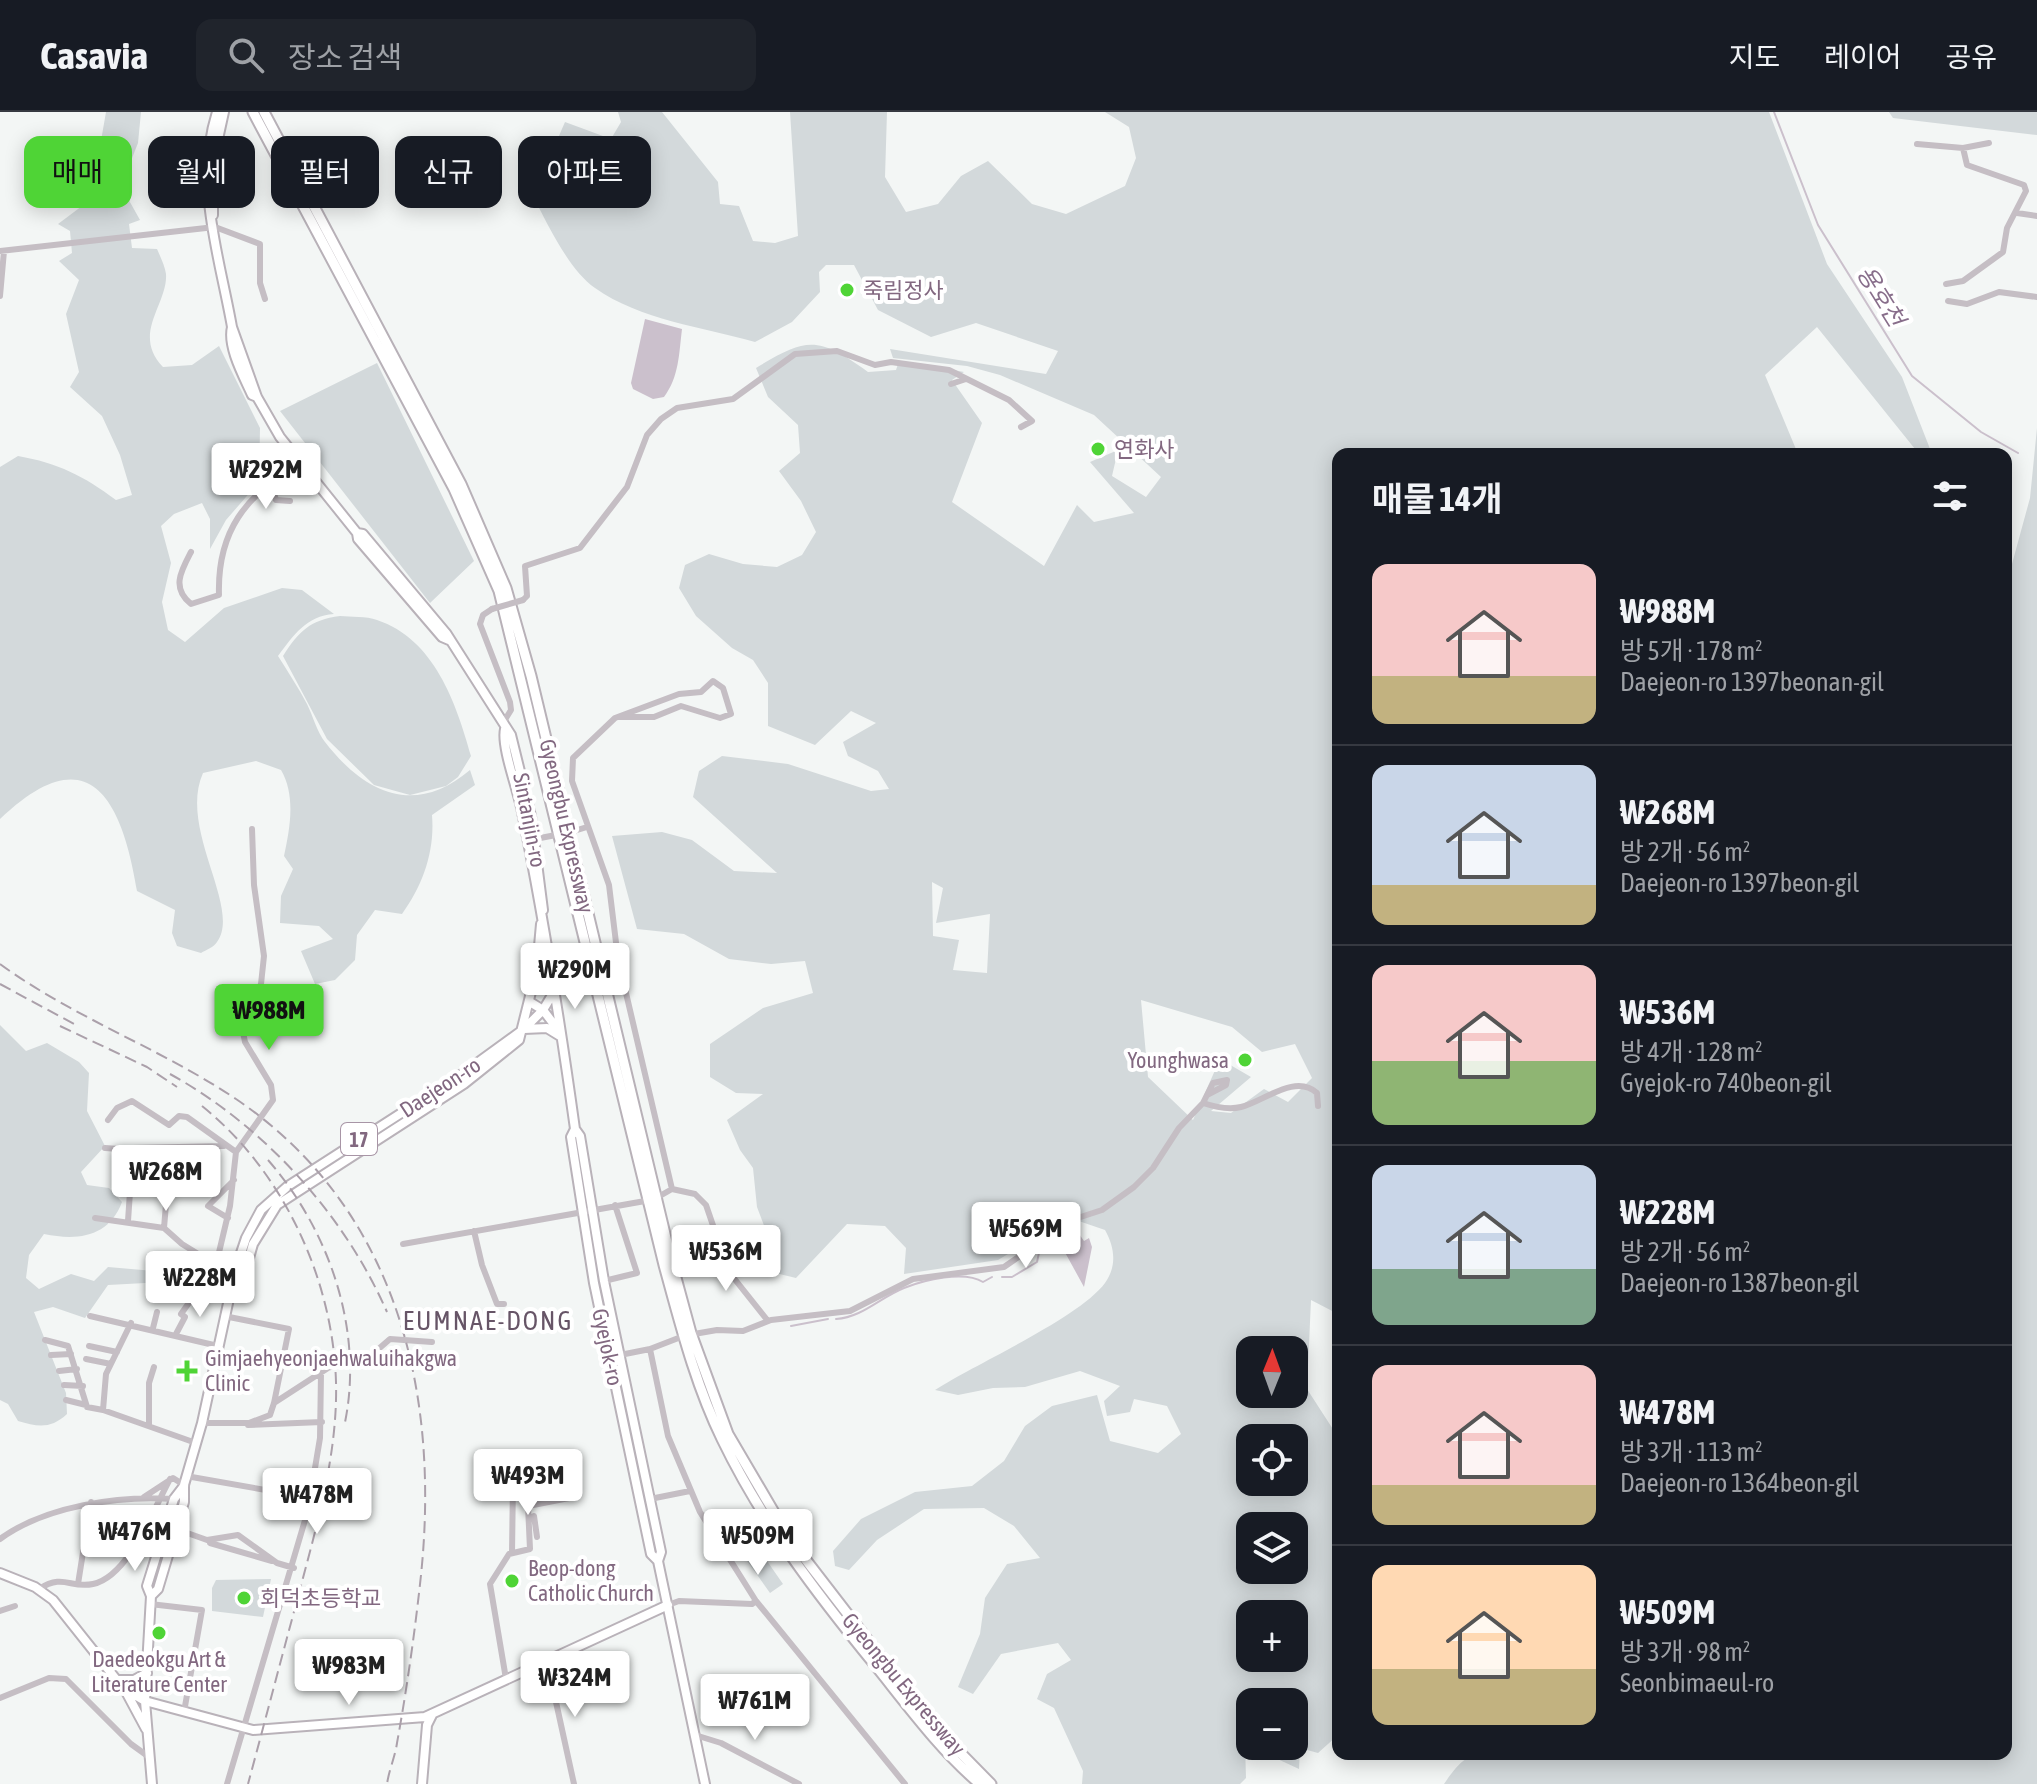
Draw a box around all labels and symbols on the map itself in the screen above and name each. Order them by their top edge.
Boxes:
water label: 용호천 [1852,261,1912,334]
place label: 죽림정사 [863,277,944,303]
marker: 죽림정사 [838,281,856,299]
place label: 연화사 [1114,436,1175,462]
marker: 연화사 [1089,440,1107,458]
pin: ₩292M [210,443,322,511]
street label: Gyeongbu Expressway [534,736,600,916]
street label: Sintanjin-ro [508,771,552,869]
pin: ₩290M [519,943,631,1011]
pin: ₩988M [213,984,325,1052]
place label: Younghwasa [1128,1047,1229,1073]
street label: Daejeon-ro [395,1051,485,1123]
marker: Younghwasa [1236,1051,1254,1069]
road number: 17 [341,1123,377,1155]
pin: ₩268M [110,1145,222,1213]
pin: ₩569M [970,1202,1082,1270]
pin: ₩536M [670,1225,782,1293]
pin: ₩228M [144,1251,256,1319]
district label: EUMNAE-DONG [403,1306,573,1336]
street label: Gyejok-ro [587,1306,629,1388]
north arrow [1236,1336,1308,1408]
place label: Gimjaehyeonjaehwaluihakgwa Clinic [205,1345,457,1396]
marker: Gimjaehyeonjaehwaluihakgwa Clinic [176,1360,198,1382]
pin: ₩493M [472,1449,584,1517]
pin: ₩478M [261,1468,373,1536]
pin: ₩476M [79,1505,191,1573]
pin: ₩509M [702,1509,814,1577]
place label: Beop-dong Catholic Church [528,1555,654,1606]
marker: Beop-dong Catholic Church [503,1572,521,1590]
place label: 회덕초등학교 [260,1585,381,1611]
marker: 회덕초등학교 [235,1589,253,1607]
street label: Gyeongbu Expressway [837,1608,971,1760]
marker: Daedeokgu Art & Literature Center [150,1624,168,1642]
pin: ₩983M [293,1639,405,1707]
place label: Daedeokgu Art & Literature Center [91,1646,227,1697]
pin: ₩324M [519,1651,631,1719]
pin: ₩761M [699,1674,811,1742]

